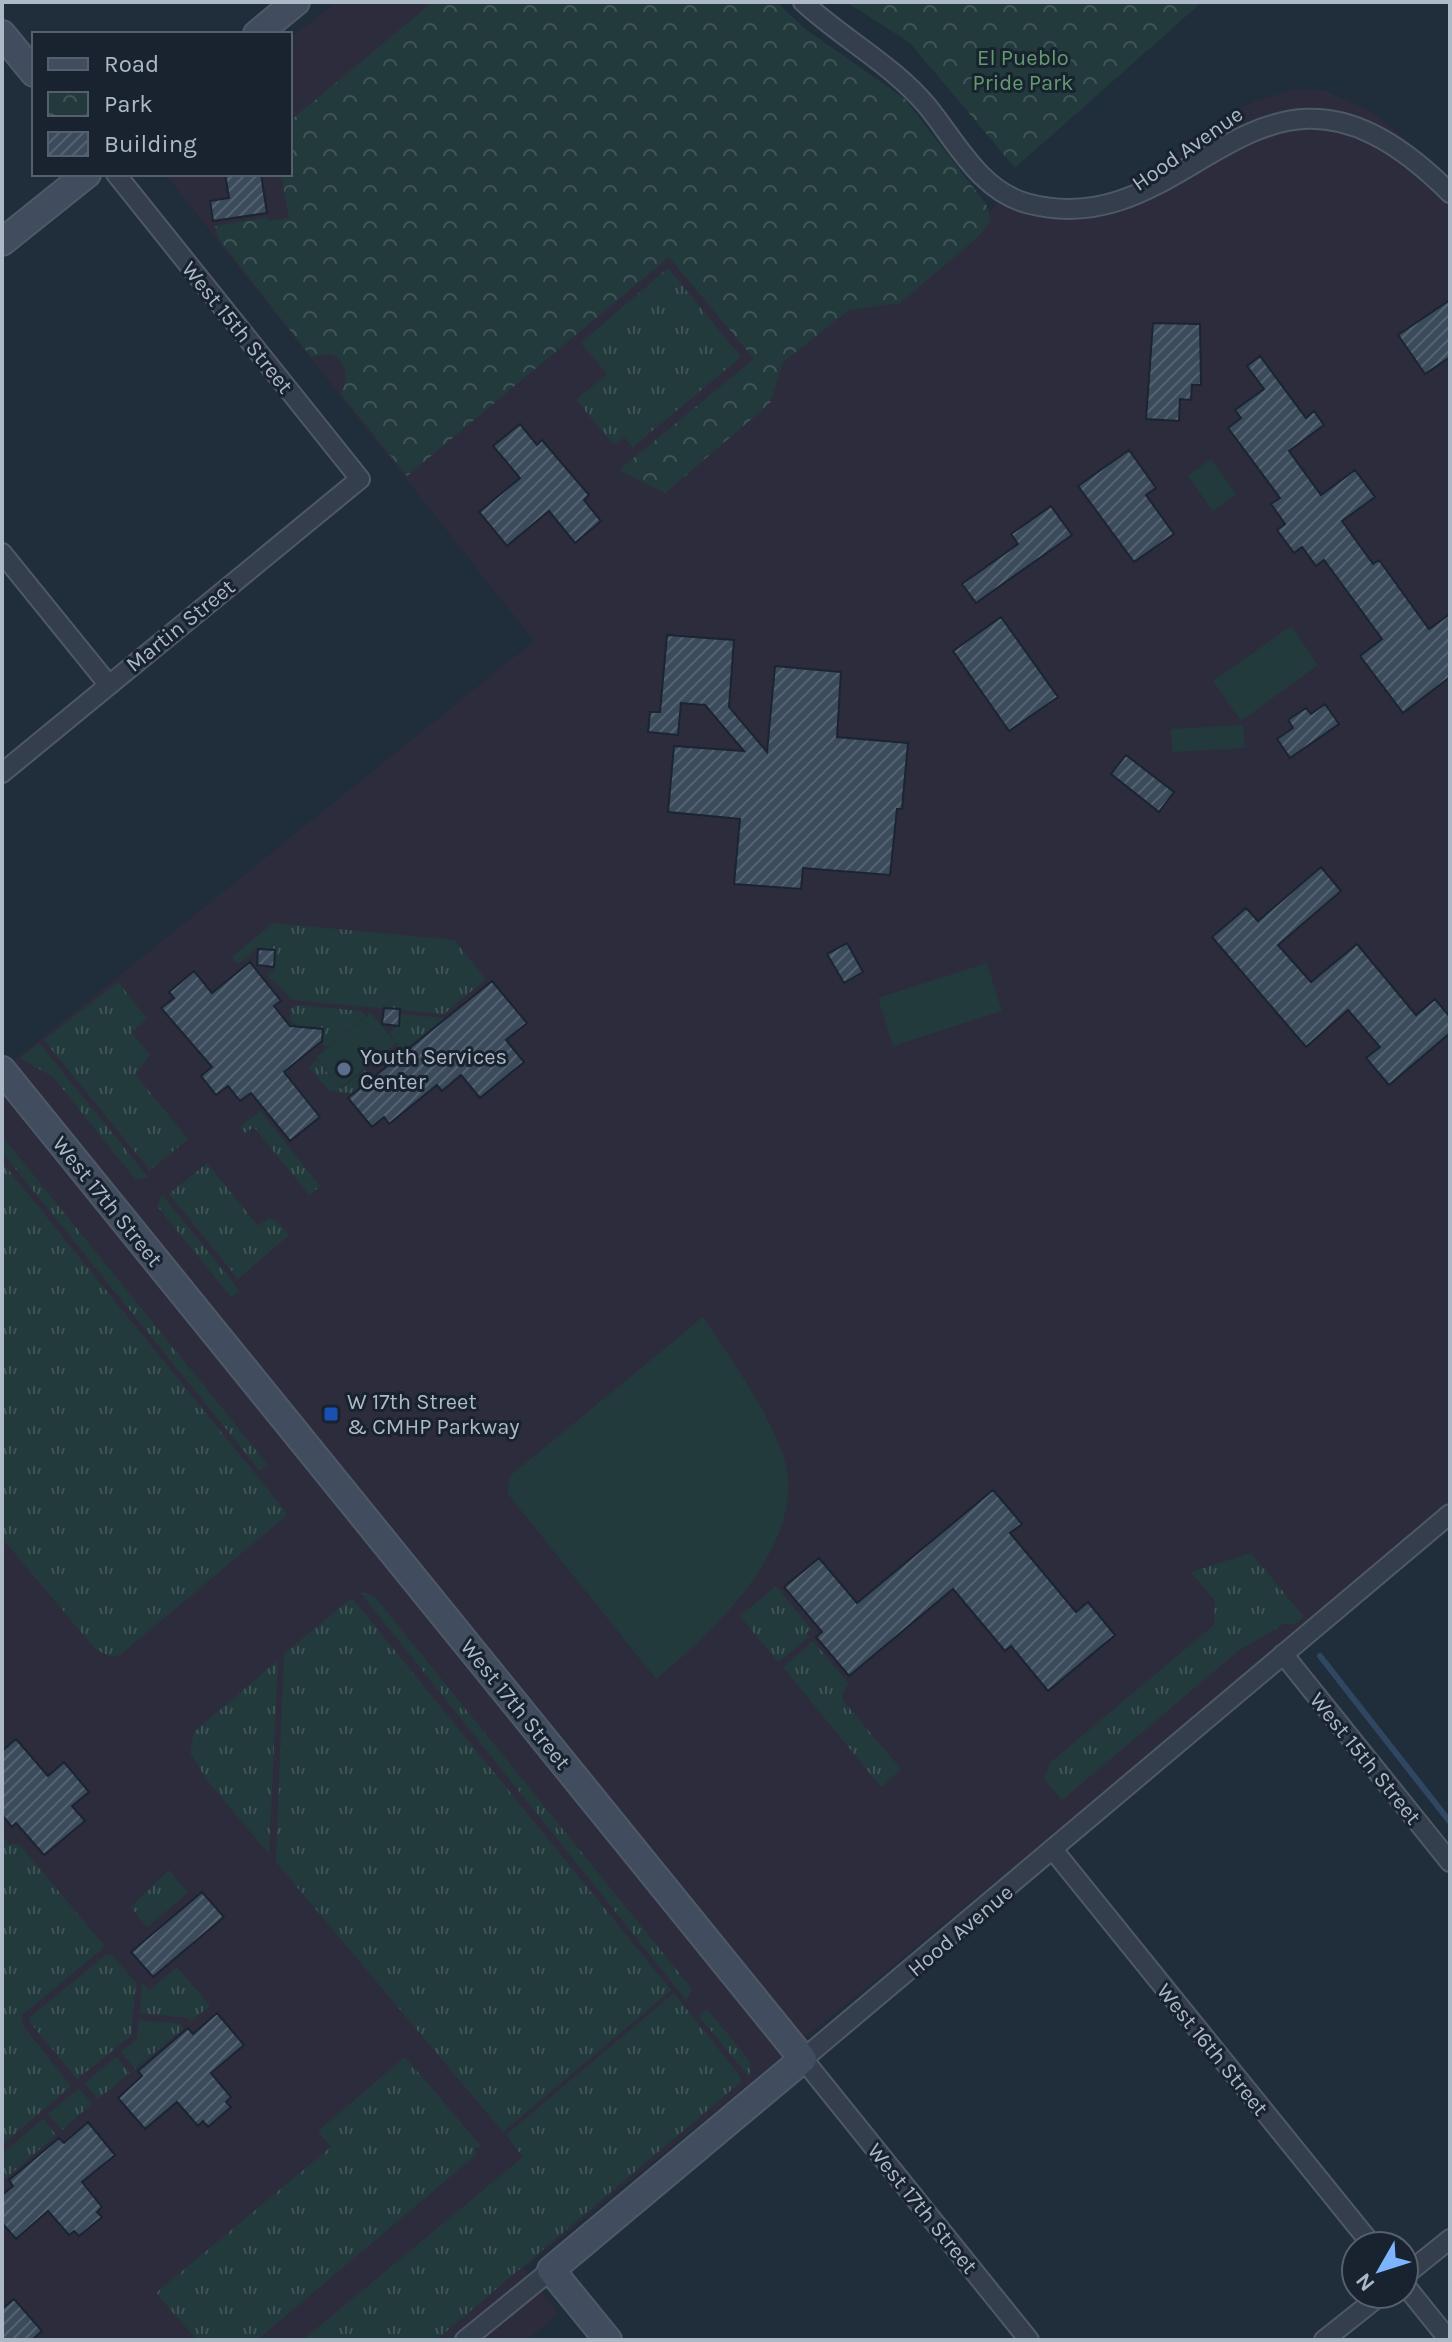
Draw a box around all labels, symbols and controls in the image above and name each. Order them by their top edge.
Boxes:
legend [32,32,292,176]
park label: El Pueblo Pride Park [973,45,1073,96]
text: Road [104,50,159,78]
text: Park [104,90,153,118]
street label: Hood Avenue [1127,101,1248,197]
text: Building [104,130,197,158]
street label: West 15th Street [176,256,298,399]
street label: Martin Street [121,574,240,678]
place label: Youth Services Center [360,1044,507,1095]
marker: Youth Services Center [335,1060,353,1078]
street label: West 17th Street [47,1131,168,1272]
place label: W 17th Street & CMHP Parkway [347,1389,520,1440]
marker: W 17th Street & CMHP Parkway [322,1405,340,1423]
street label: West 17th Street [455,1634,576,1775]
street label: West 15th Street [1304,1687,1426,1830]
street label: Hood Avenue [903,1879,1019,1982]
street label: West 16th Street [1151,1978,1273,2121]
street label: West 17th Street [862,2138,983,2279]
north arrow [1340,2230,1420,2310]
text: N [1350,2268,1380,2296]

